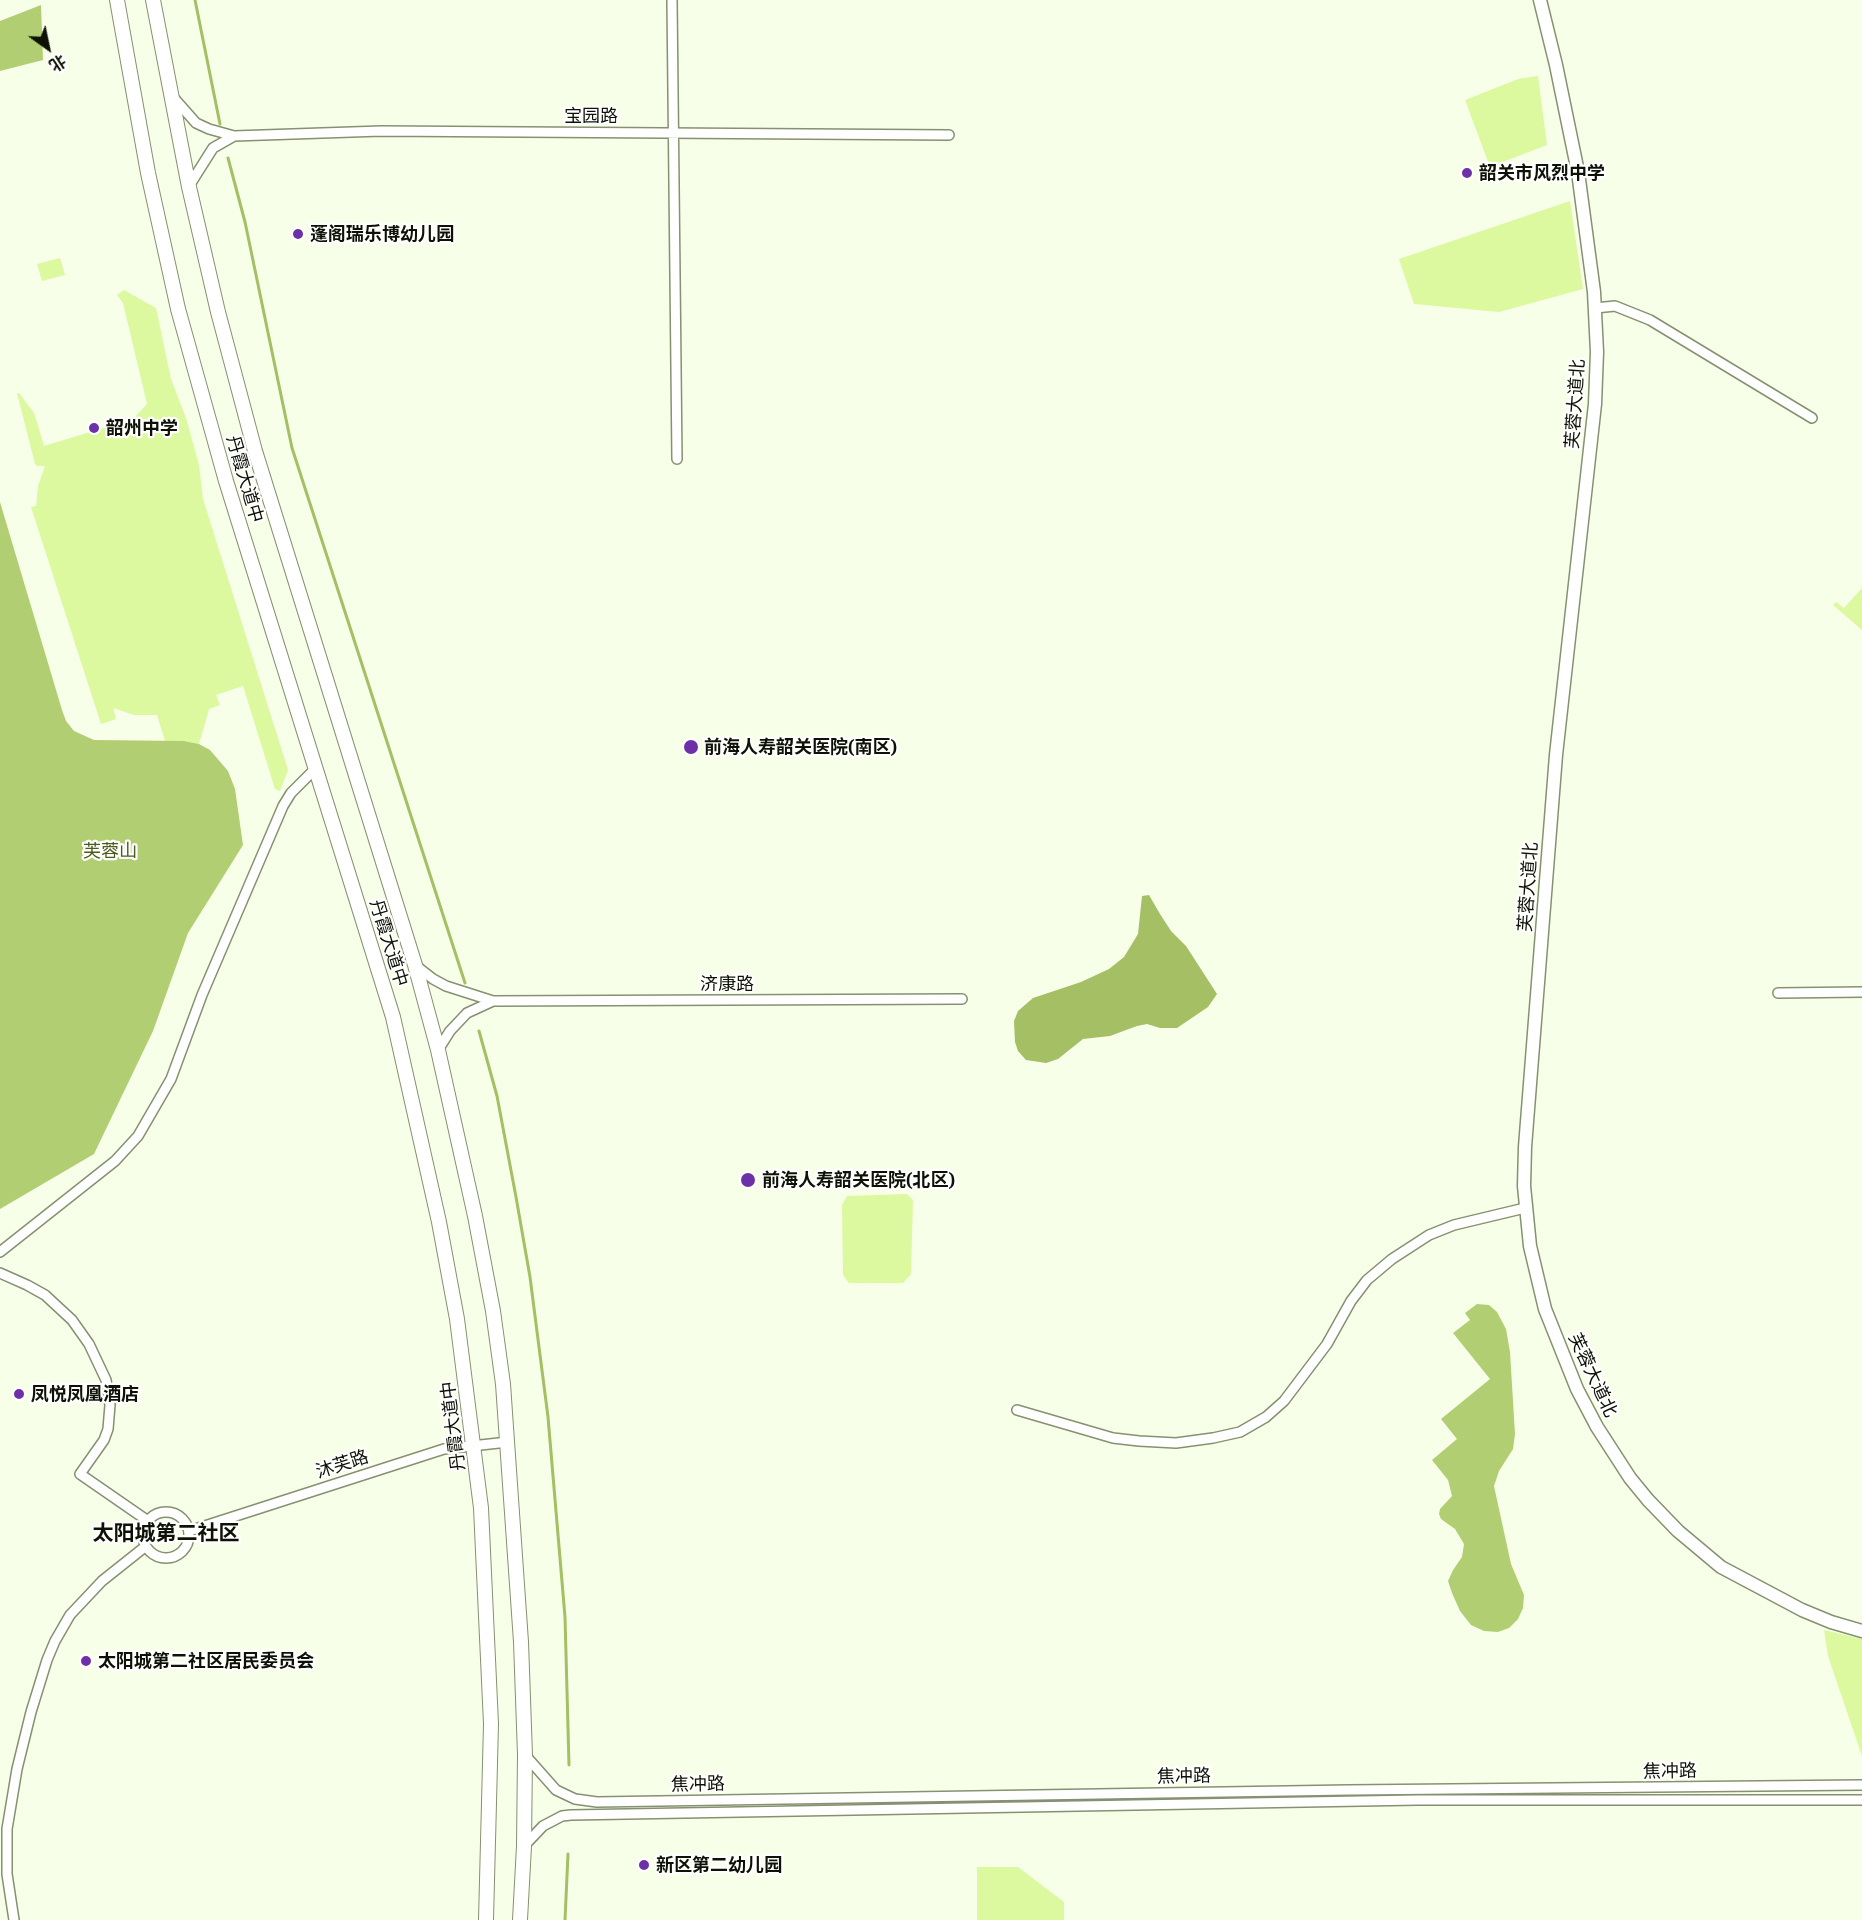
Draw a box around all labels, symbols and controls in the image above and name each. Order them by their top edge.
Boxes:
north arrow [18,18,78,78]
text: 北 [46,51,70,76]
street label: 宝园路 [564,105,618,127]
place label: 韶关市风烈中学 [1479,162,1605,184]
marker: 韶关市风烈中学 [1460,166,1474,180]
place label: 蓬阁瑞乐博幼儿园 [310,223,454,245]
marker: 蓬阁瑞乐博幼儿园 [291,227,305,241]
street label: 芙蓉大道北 [1561,358,1589,450]
place label: 韶州中学 [106,417,178,439]
marker: 韶州中学 [87,421,101,435]
street label: 丹霞大道中 [222,433,268,525]
place label: 前海人寿韶关医院(南区) [704,736,897,758]
marker: 前海人寿韶关医院(南区) [682,738,700,756]
park label: 芙蓉山 [83,840,137,862]
street label: 芙蓉大道北 [1514,841,1542,933]
street label: 丹霞大道中 [366,897,412,989]
street label: 济康路 [700,973,754,995]
place label: 前海人寿韶关医院(北区) [762,1169,955,1191]
marker: 前海人寿韶关医院(北区) [739,1171,757,1189]
street label: 芙蓉大道北 [1564,1330,1622,1420]
street label: 丹霞大道中 [437,1380,469,1472]
place label: 凤悦凤凰酒店 [31,1383,139,1405]
marker: 凤悦凤凰酒店 [12,1387,26,1401]
street label: 沐芙路 [313,1445,371,1483]
district label: 太阳城第二社区 [93,1520,239,1546]
place label: 太阳城第二社区居民委员会 [98,1650,314,1672]
marker: 太阳城第二社区居民委员会 [79,1654,93,1668]
street label: 焦冲路 [1643,1760,1697,1782]
street label: 焦冲路 [1157,1765,1211,1787]
street label: 焦冲路 [671,1773,725,1795]
place label: 新区第二幼儿园 [656,1854,782,1876]
marker: 新区第二幼儿园 [637,1858,651,1872]

